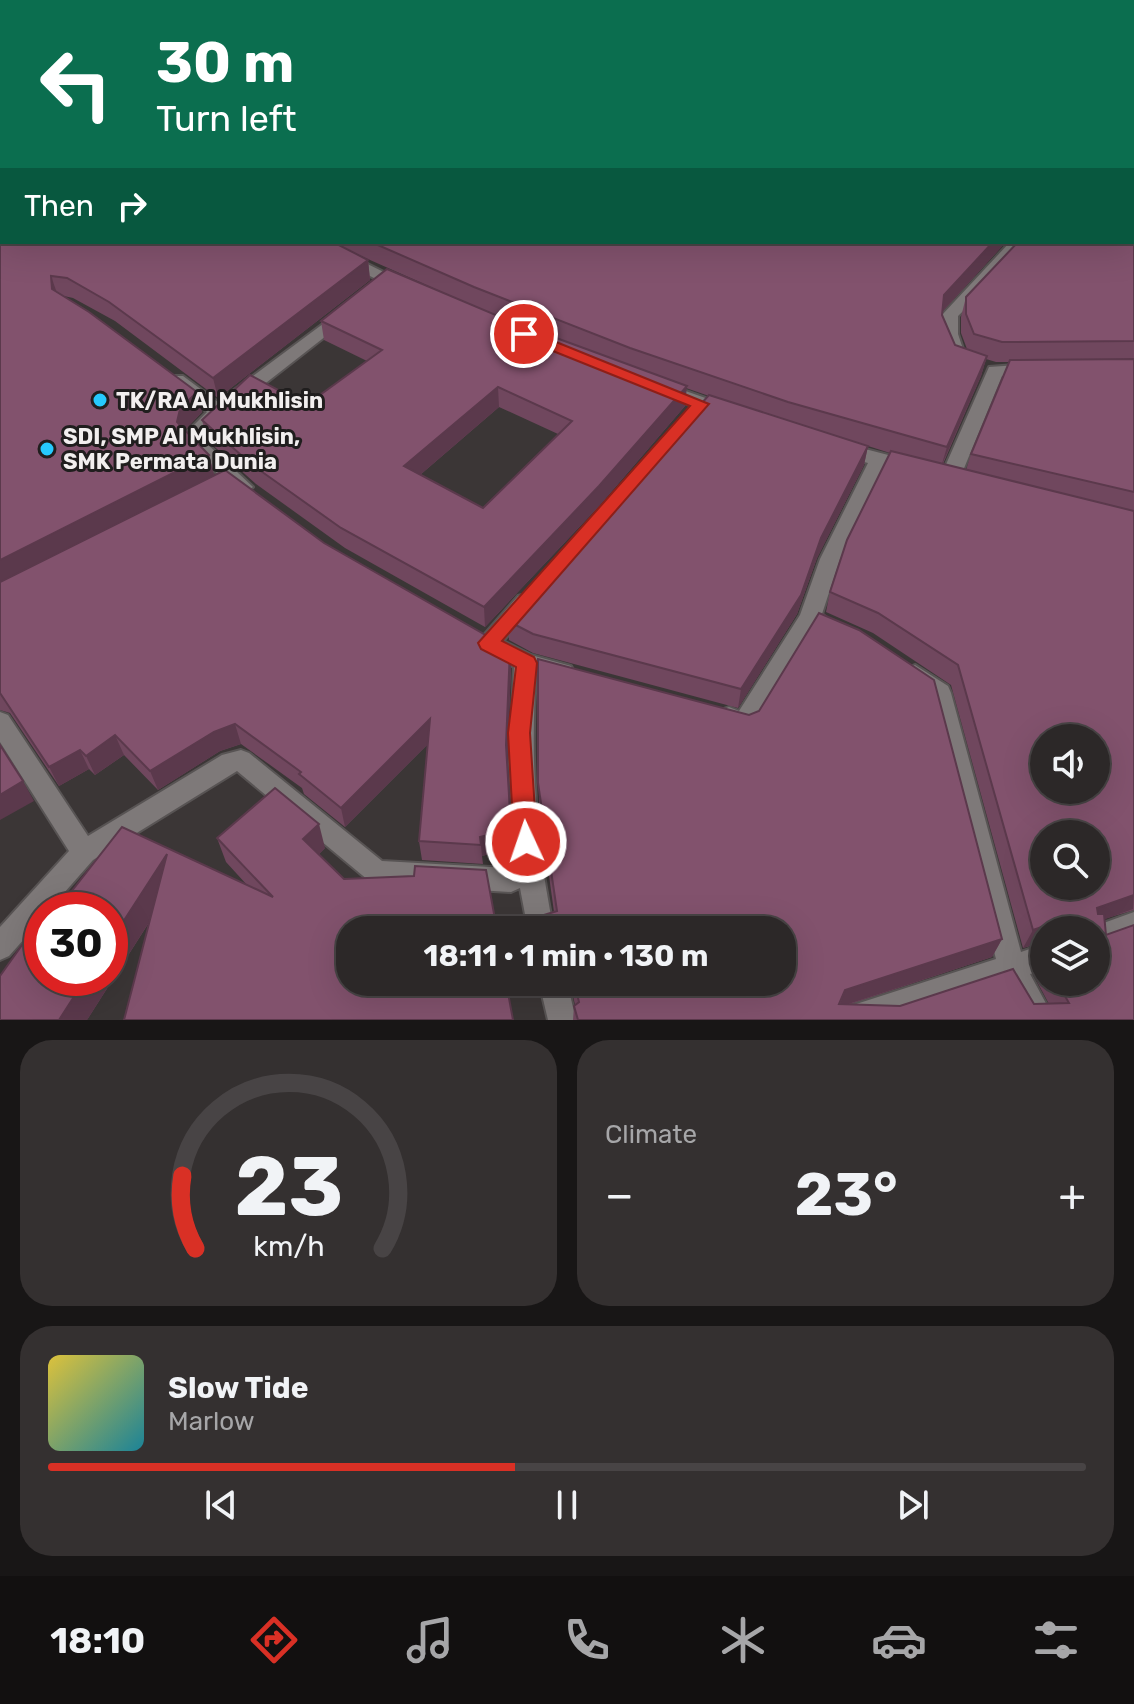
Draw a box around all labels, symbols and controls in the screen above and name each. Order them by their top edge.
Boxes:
text: 30 m [156,30,294,96]
icon: left [24,32,128,136]
text: Turn left [156,97,297,140]
icon: right [110,184,154,228]
text: Then [24,188,94,224]
pin [490,300,558,368]
icon: arrive [502,312,546,356]
place label: TK/RA Al Mukhlisin [116,387,323,414]
marker: TK/RA Al Mukhlisin [91,391,109,409]
place label: SDI, SMP Al Mukhlisin, SMK Permata Dunia [63,423,300,475]
marker: SDI, SMP Al Mukhlisin, SMK Permata Dunia [38,440,56,458]
map controls [1030,724,1110,996]
button: sound [1030,724,1110,804]
position arrow [484,800,568,884]
button: search [1030,820,1110,900]
speed limit sign: 30 [24,892,128,996]
button: layers [1030,916,1110,996]
text: 18:11 · 1 min · 130 m [424,938,708,974]
text: Climate [605,1119,697,1150]
text: 23 [234,1137,343,1236]
text: 23° [794,1159,898,1230]
text: − [605,1169,634,1221]
text: + [1059,1169,1086,1221]
text: km/h [253,1229,324,1263]
text: Slow Tide [168,1370,308,1406]
text: Marlow [168,1406,255,1437]
icon: previous [199,1483,243,1527]
icon: pause [545,1483,589,1527]
icon: next [891,1483,935,1527]
icon: directions [246,1612,302,1668]
icon: music [402,1612,458,1668]
icon: phone [559,1612,615,1668]
icon: climate [715,1612,771,1668]
icon: car [871,1612,927,1668]
icon: filters [1028,1612,1084,1668]
text: 18:10 [50,1619,145,1662]

